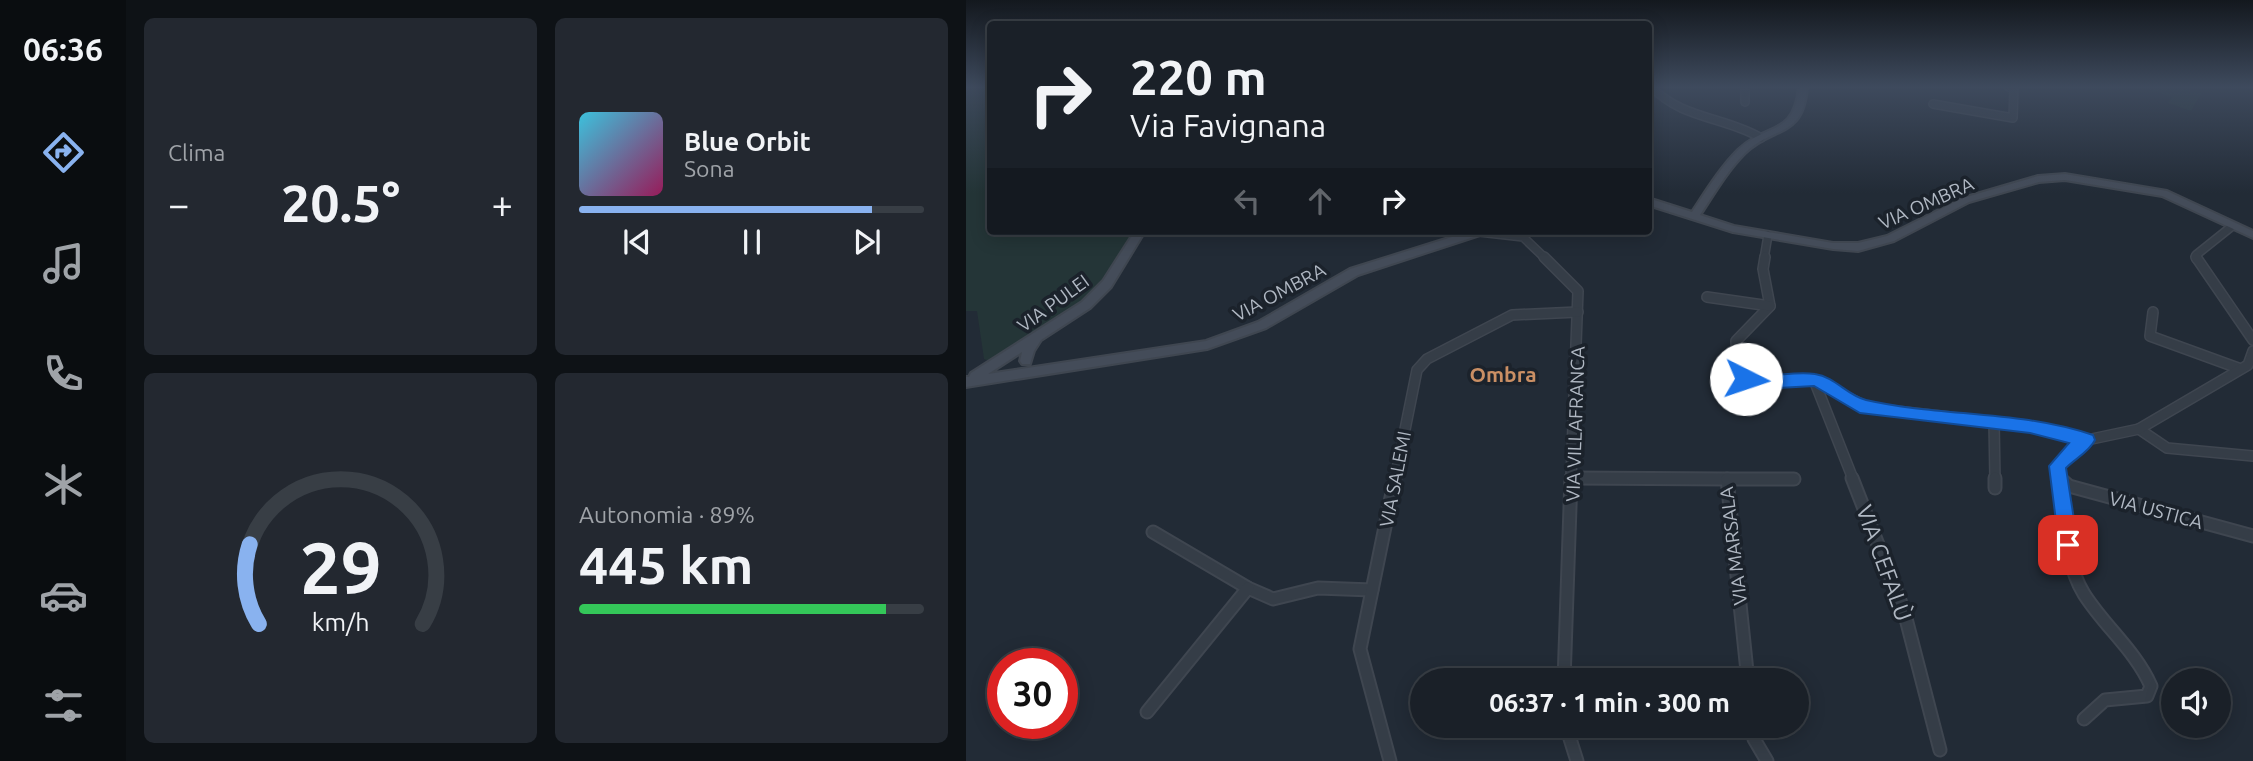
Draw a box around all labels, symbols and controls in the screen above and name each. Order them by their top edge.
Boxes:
text: 06:36 [23,31,103,67]
icon: right [1015,49,1106,140]
text: 220 m [1130,49,1267,104]
text: Via Favignana [1130,107,1326,143]
text: Blue Orbit [684,127,811,156]
icon: directions [39,128,88,177]
text: Clima [168,140,225,165]
text: Sona [684,156,734,181]
street label: VIA OMBRA [1875,172,1978,234]
text: 20.5° [281,174,400,232]
icon: left [1228,182,1266,220]
icon: ahead [1301,182,1339,220]
icon: right [1374,182,1412,220]
text: − [168,183,189,225]
text: + [492,183,513,225]
icon: previous [618,223,656,261]
icon: pause [733,223,771,261]
icon: next [848,223,886,261]
icon: music [39,239,88,288]
street label: VIA OMBRA [1229,258,1330,326]
street label: VIA PULEI [1013,270,1093,336]
position arrow [1709,342,1783,416]
street label: VIA VILLAFRANCA [1561,345,1589,502]
icon: phone [39,349,88,398]
district label: Ombra [1469,362,1537,386]
street label: VIA SALEMI [1375,429,1415,529]
icon: climate [39,460,88,509]
street label: VIA MARSALA [1715,485,1751,607]
street label: VIA USTICA [2107,487,2206,533]
street label: VIA CEFALÙ [1852,501,1918,624]
text: Autonomia · 89% [579,502,755,527]
pin [2038,515,2098,575]
text: 29 [299,526,382,608]
icon: arrive [2049,526,2087,564]
text: 445 km [579,536,753,594]
icon: car [39,571,88,620]
text: km/h [312,608,369,636]
speed limit sign: 30 [987,648,1078,739]
map controls [2161,668,2231,738]
button: sound [2161,668,2231,738]
icon: filters [39,681,88,730]
text: 06:37 · 1 min · 300 m [1489,688,1730,717]

